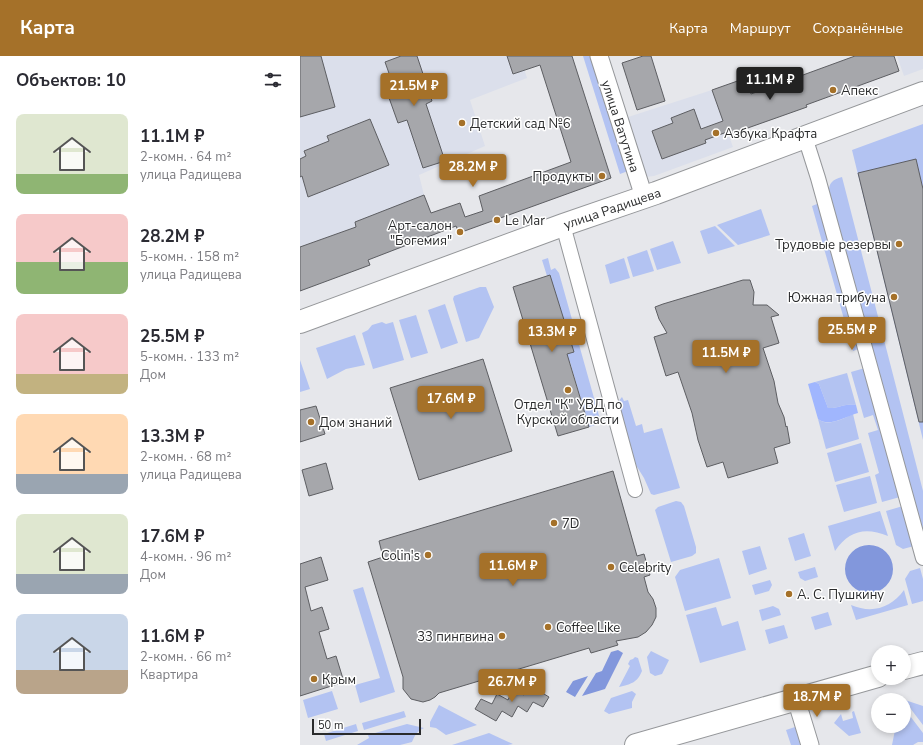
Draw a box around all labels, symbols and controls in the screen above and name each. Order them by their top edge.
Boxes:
text: Карта [20,15,75,41]
text: Карта [669,19,708,38]
text: Маршрут [730,19,791,38]
text: Сохранённые [813,19,903,38]
pin: 11.1M ₽ [733,67,807,101]
text: Объектов: 10 [16,69,126,92]
icon: filters [262,69,284,91]
text: 11.1M ₽ [745,71,795,89]
pin: 21.5M ₽ [377,73,451,107]
text: 21.5M ₽ [389,77,439,95]
street label: улица Ватутина [597,78,643,175]
place label: Апекс [841,82,878,100]
marker: Апекс [828,85,838,95]
place label: Детский сад №6 [470,115,571,133]
marker: Детский сад №6 [457,118,467,128]
text: 11.1M ₽ [140,125,204,148]
place label: Азбука Крафта [724,125,817,143]
marker: Азбука Крафта [711,128,721,138]
icon: home [48,130,96,178]
text: 2-комн. · 64 m² [140,148,231,166]
pin: 28.2M ₽ [436,154,510,188]
text: 28.2M ₽ [448,158,498,176]
text: улица Радищева [140,166,242,184]
place label: Продукты [532,168,594,186]
marker: Продукты [597,171,607,181]
street label: улица Радищева [561,184,663,234]
place label: Le Mar [505,212,545,230]
marker: Le Mar [492,215,502,225]
place label: Арт-салон "Богемия" [388,217,452,250]
text: 28.2M ₽ [140,225,204,248]
marker: Арт-салон "Богемия" [455,227,465,237]
icon: home [48,230,96,278]
place label: Трудовые резервы [775,236,891,254]
marker: Трудовые резервы [894,239,904,249]
text: 5-комн. · 158 m² [140,248,239,266]
text: улица Радищева [140,266,242,284]
place label: Южная трибуна [788,289,886,307]
marker: Южная трибуна [889,292,899,302]
pin: 25.5M ₽ [815,317,889,351]
pin: 13.3M ₽ [515,319,589,353]
text: 25.5M ₽ [827,321,877,339]
text: 13.3M ₽ [527,323,577,341]
text: 25.5M ₽ [140,325,204,348]
icon: home [48,330,96,378]
pin: 11.5M ₽ [689,340,763,374]
text: 11.5M ₽ [701,344,751,362]
text: 5-комн. · 133 m² [140,348,239,366]
text: Дом [140,366,166,384]
marker: Отдел "К" УВД по Курской области [563,385,573,395]
pin: 17.6M ₽ [414,386,488,420]
text: 17.6M ₽ [426,390,476,408]
place label: Отдел "К" УВД по Курской области [514,396,622,429]
place label: Дом знаний [319,414,392,432]
marker: Дом знаний [306,417,316,427]
text: 13.3M ₽ [140,425,204,448]
icon: home [48,430,96,478]
text: 2-комн. · 68 m² [140,448,231,466]
text: улица Радищева [140,466,242,484]
place label: 7D [562,515,579,533]
marker: 7D [549,518,559,528]
text: 17.6M ₽ [140,525,204,548]
icon: home [48,530,96,578]
place label: Colin's [381,547,420,565]
text: 4-комн. · 96 m² [140,548,231,566]
marker: Colin's [423,550,433,560]
pin: 11.6M ₽ [476,553,550,587]
text: 11.6M ₽ [488,557,538,575]
place label: Celebrity [619,559,672,577]
marker: Celebrity [606,562,616,572]
text: Дом [140,566,166,584]
place label: А. С. Пушкину [797,586,884,604]
marker: А. С. Пушкину [784,589,794,599]
place label: Coffee Like [556,619,620,637]
marker: Coffee Like [543,622,553,632]
text: 11.6M ₽ [140,625,204,648]
place label: 33 пингвина [417,628,494,646]
icon: home [48,630,96,678]
marker: 33 пингвина [497,631,507,641]
map controls [871,645,911,733]
button: + [871,645,911,685]
text: 2-комн. · 66 m² [140,648,231,666]
text: Квартира [140,666,198,684]
pin: 26.7M ₽ [475,669,549,703]
place label: Крым [322,671,356,689]
text: 26.7M ₽ [487,673,537,691]
marker: Крым [309,674,319,684]
pin: 18.7M ₽ [780,684,854,718]
text: 18.7M ₽ [792,688,842,706]
button: − [871,693,911,733]
scale bar [312,717,421,736]
text: 50 m [318,718,343,733]

